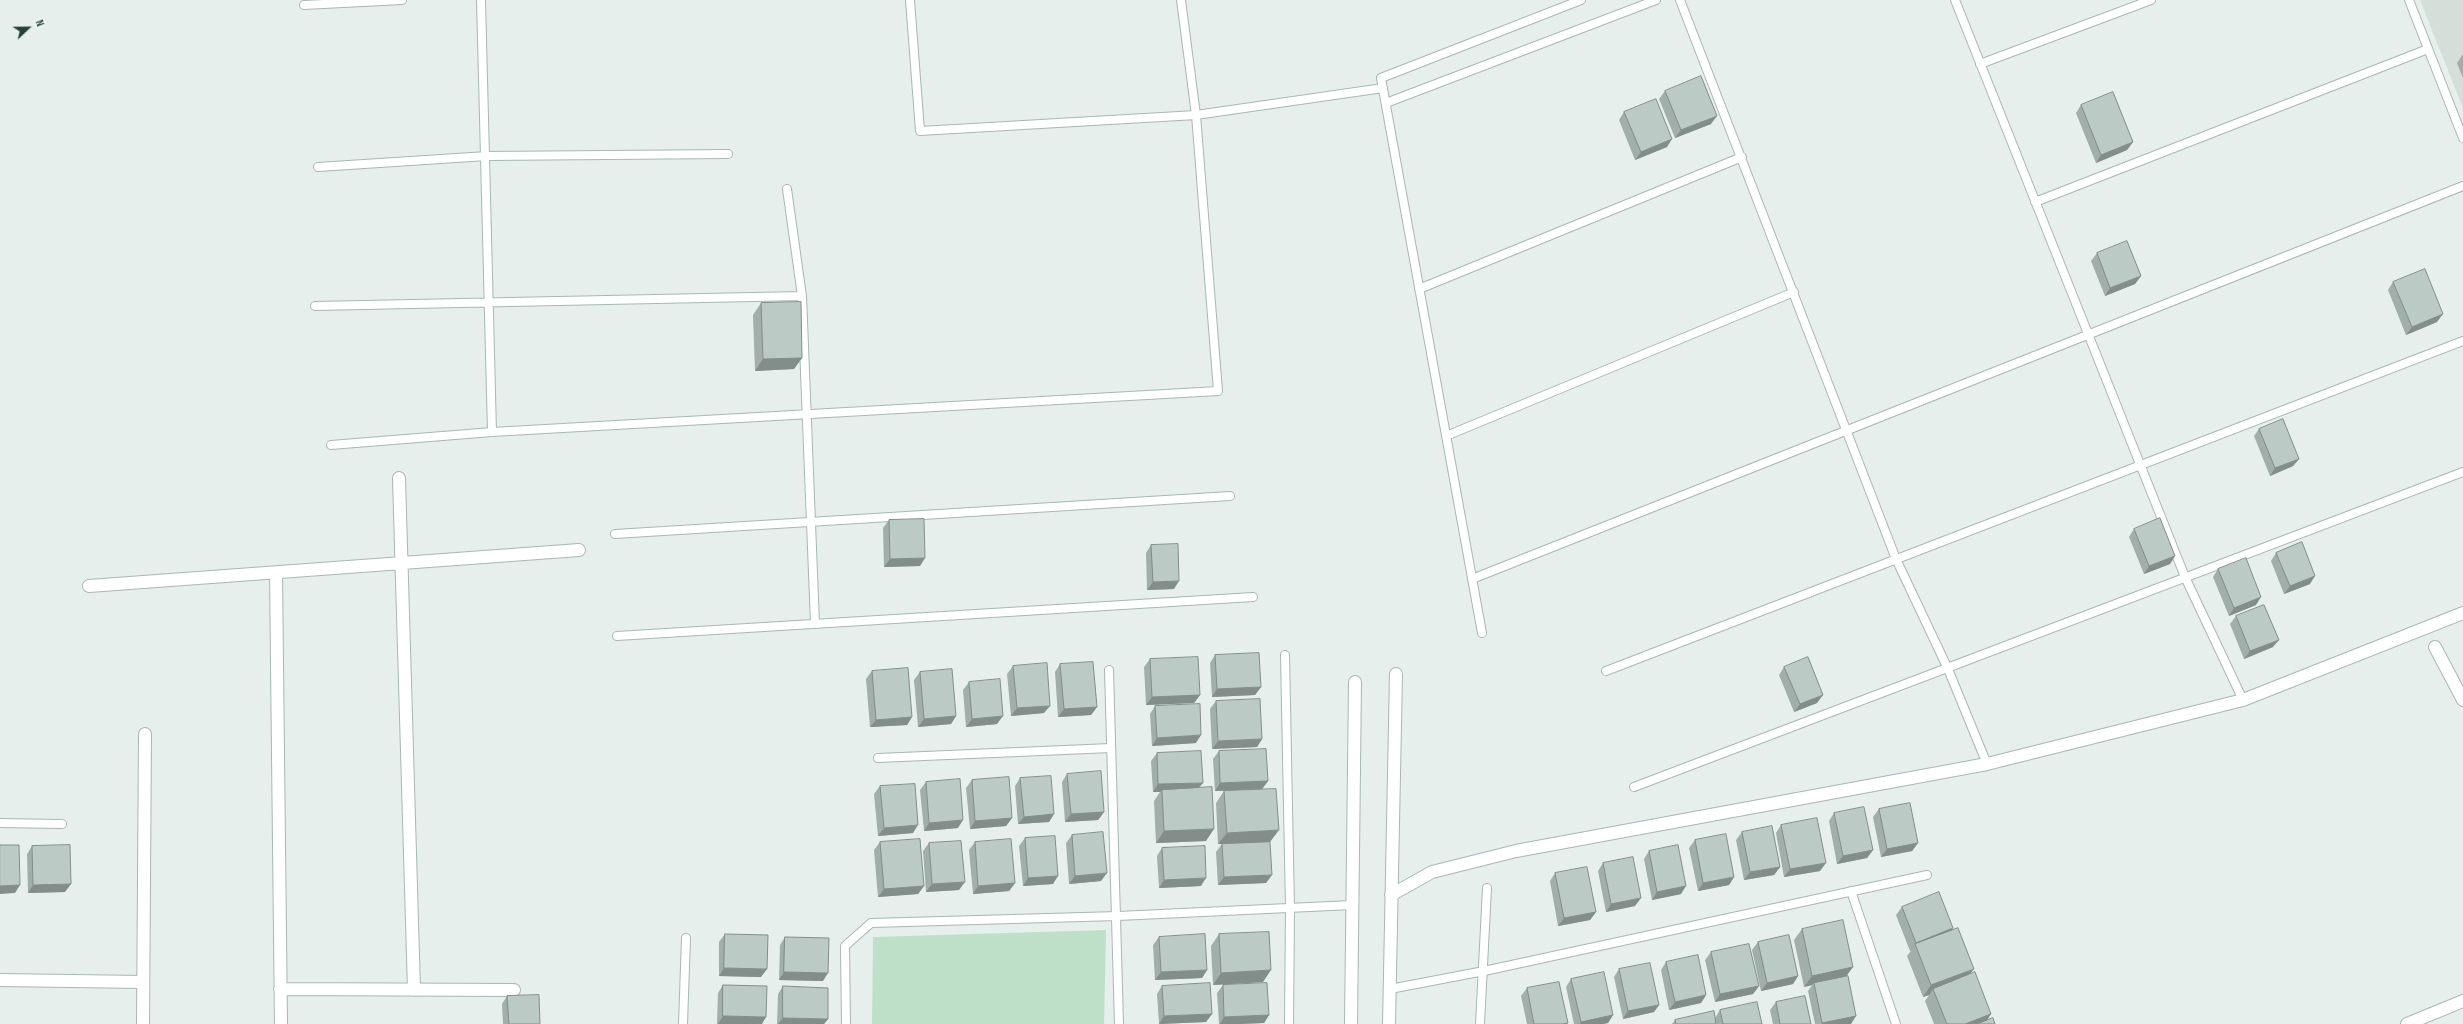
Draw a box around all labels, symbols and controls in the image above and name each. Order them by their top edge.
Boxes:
north arrow [8,8,48,48]
text: N [32,18,47,28]

